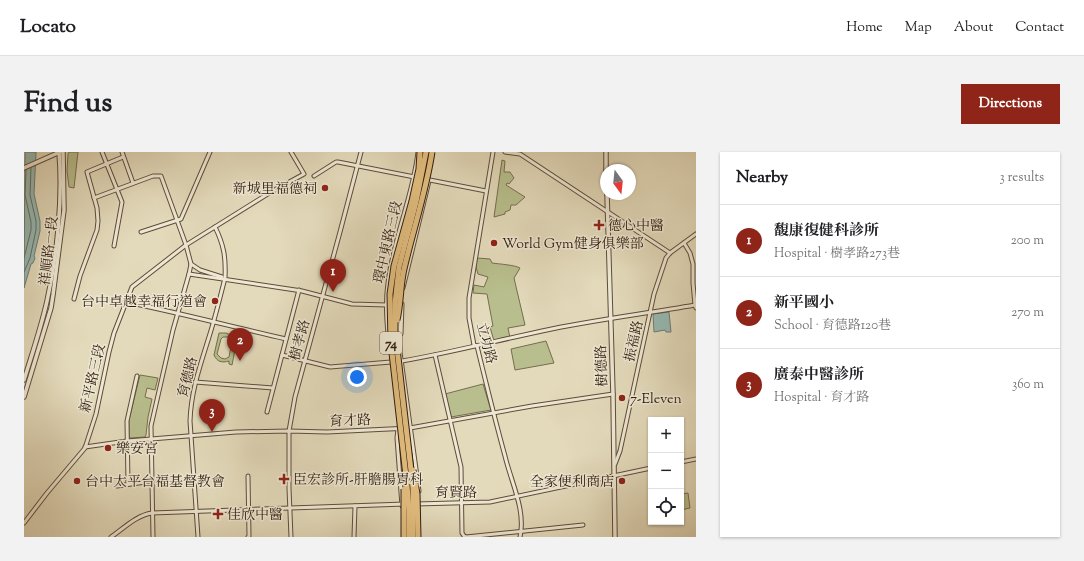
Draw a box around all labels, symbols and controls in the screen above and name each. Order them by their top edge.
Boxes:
text: Locato [20,14,76,41]
text: Home [846,18,883,38]
text: Map [905,18,932,38]
text: About [954,18,993,38]
text: Contact [1015,18,1064,38]
text: Find us [24,84,112,124]
button: Directions [961,84,1060,124]
north arrow [600,164,636,200]
text: Nearby [736,166,788,190]
text: 3 results [999,169,1044,187]
place label: 新城里福德祠 [233,180,317,200]
marker: 新城里福德祠 [320,183,330,193]
street label: 環中東路三段 [370,199,408,286]
street label: 祥順路一段 [36,215,64,287]
place label: 德心中醫 [608,217,664,237]
marker: 德心中醫 [593,219,605,231]
text: 馥康復健科診所 [774,221,879,242]
text: 1 [747,232,751,250]
text: 200 m [1011,232,1044,250]
place label: World Gym健身俱樂部 [502,235,644,255]
marker: World Gym健身俱樂部 [489,238,499,248]
text: Hospital · 樹孝路273巷 [774,245,900,263]
pin: 1 [320,259,346,292]
place label: 台中卓越幸福行道會 [81,293,207,313]
text: 新平國小 [774,293,834,314]
marker: 台中卓越幸福行道會 [210,296,220,306]
text: 2 [746,304,752,322]
text: 270 m [1011,304,1044,322]
text: School · 育德路120巷 [774,317,891,335]
street label: 樹孝路 [286,318,316,363]
street label: 振福路 [620,319,649,364]
street label: 立功路 [470,321,500,366]
pin: 2 [227,328,253,361]
road number: 74 [380,332,402,354]
street label: 新平路三段 [76,342,112,415]
street label: 樹德路 [592,345,614,387]
street label: 育德路 [174,355,204,400]
text: 廣泰中醫診所 [774,365,864,386]
your location [347,367,367,387]
text: 3 [746,376,752,394]
text: 360 m [1012,376,1044,394]
text: Hospital · 育才路 [774,389,869,407]
place label: 7-Eleven [630,390,682,410]
marker: 7-Eleven [617,393,627,403]
pin: 3 [199,399,225,432]
street label: 育才路 [329,411,372,433]
map controls [648,417,684,525]
button: + [648,417,684,453]
place label: 樂安宮 [116,440,158,460]
marker: 樂安宮 [103,443,113,453]
button: − [648,453,684,489]
place label: 臣宏診所-肝膽腸胃科 [293,471,424,491]
place label: 台中太平台福基督教會 [85,473,225,493]
marker: 臣宏診所-肝膽腸胃科 [278,473,290,485]
place label: 全家便利商店 [530,473,614,493]
marker: 台中太平台福基督教會 [72,476,82,486]
marker: 全家便利商店 [617,476,627,486]
street label: 育賢路 [435,484,477,504]
button: locate [648,489,684,525]
place label: 佳欣中醫 [227,506,283,526]
marker: 佳欣中醫 [212,508,224,520]

